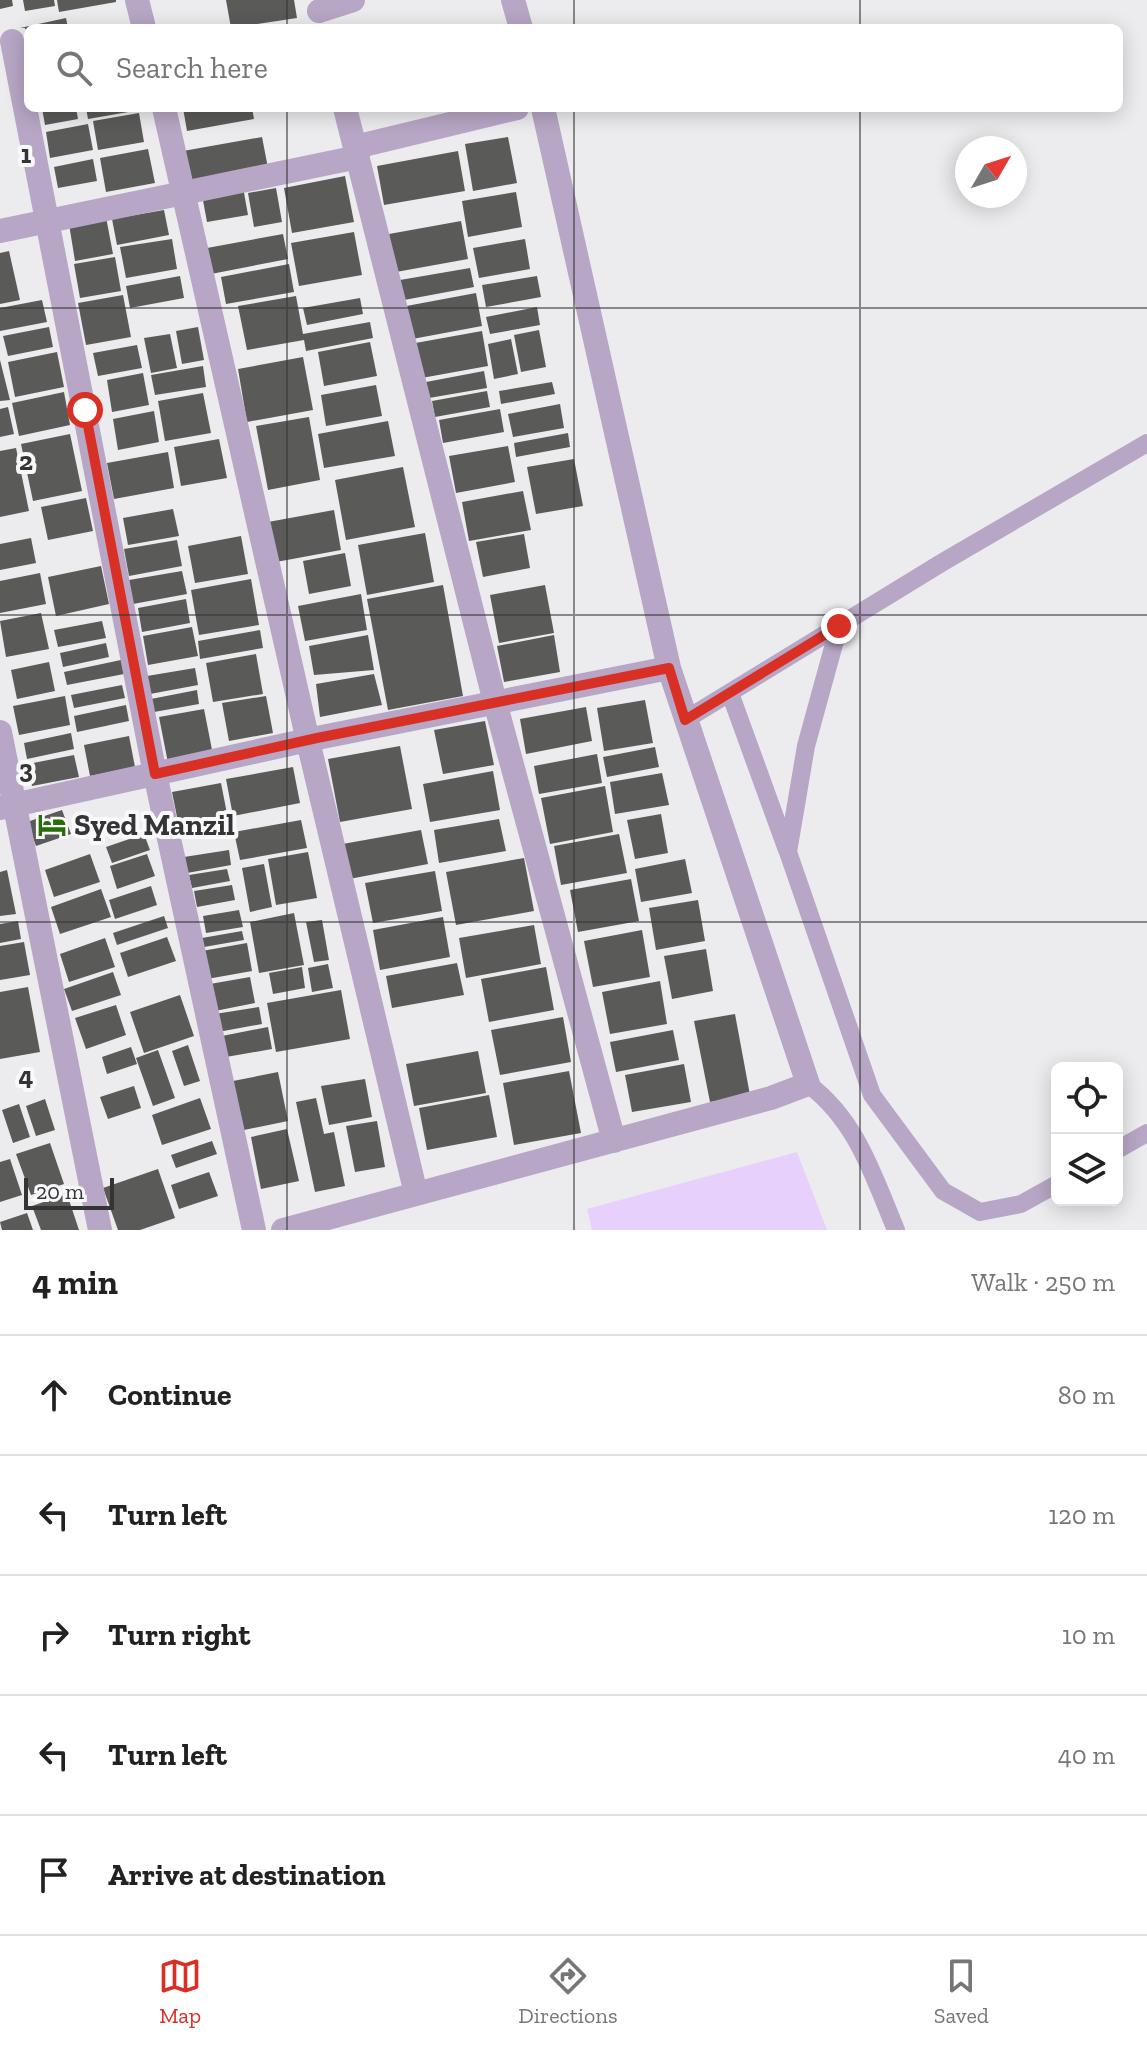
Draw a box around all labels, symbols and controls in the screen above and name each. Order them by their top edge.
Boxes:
search box [24,24,1123,112]
icon: search [52,46,96,90]
text: Search here [116,50,268,86]
north arrow [955,136,1027,208]
text: 1 [21,138,32,170]
route start [67,392,103,428]
text: 2 [19,445,33,477]
route end [821,608,857,644]
text: 3 [19,753,33,785]
place label: Syed Manzil [74,807,235,843]
hotel icon: Syed Manzil [37,810,67,840]
text: 4 [19,1060,34,1092]
map controls [1051,1062,1123,1206]
button: locate [1051,1062,1123,1134]
button: layers [1051,1134,1123,1206]
scale bar [24,1174,114,1210]
text: 20 m [36,1178,84,1205]
text: 4 min [32,1262,118,1303]
text: Walk · 250 m [971,1266,1115,1298]
icon: ahead [32,1373,76,1417]
text: Continue [108,1377,232,1413]
text: 80 m [1058,1379,1115,1411]
icon: left [32,1493,76,1537]
text: Turn left [108,1497,227,1533]
text: 120 m [1048,1499,1115,1531]
icon: right [32,1613,76,1657]
text: Turn right [108,1617,250,1653]
text: 10 m [1062,1619,1115,1651]
icon: left [32,1733,76,1777]
text: Turn left [108,1737,227,1773]
text: 40 m [1058,1739,1115,1771]
icon: arrive [32,1853,76,1897]
text: Arrive at destination [108,1857,385,1893]
tab: Map [158,1954,202,2029]
tab: Directions [518,1954,618,2029]
tab: Saved [934,1954,989,2029]

